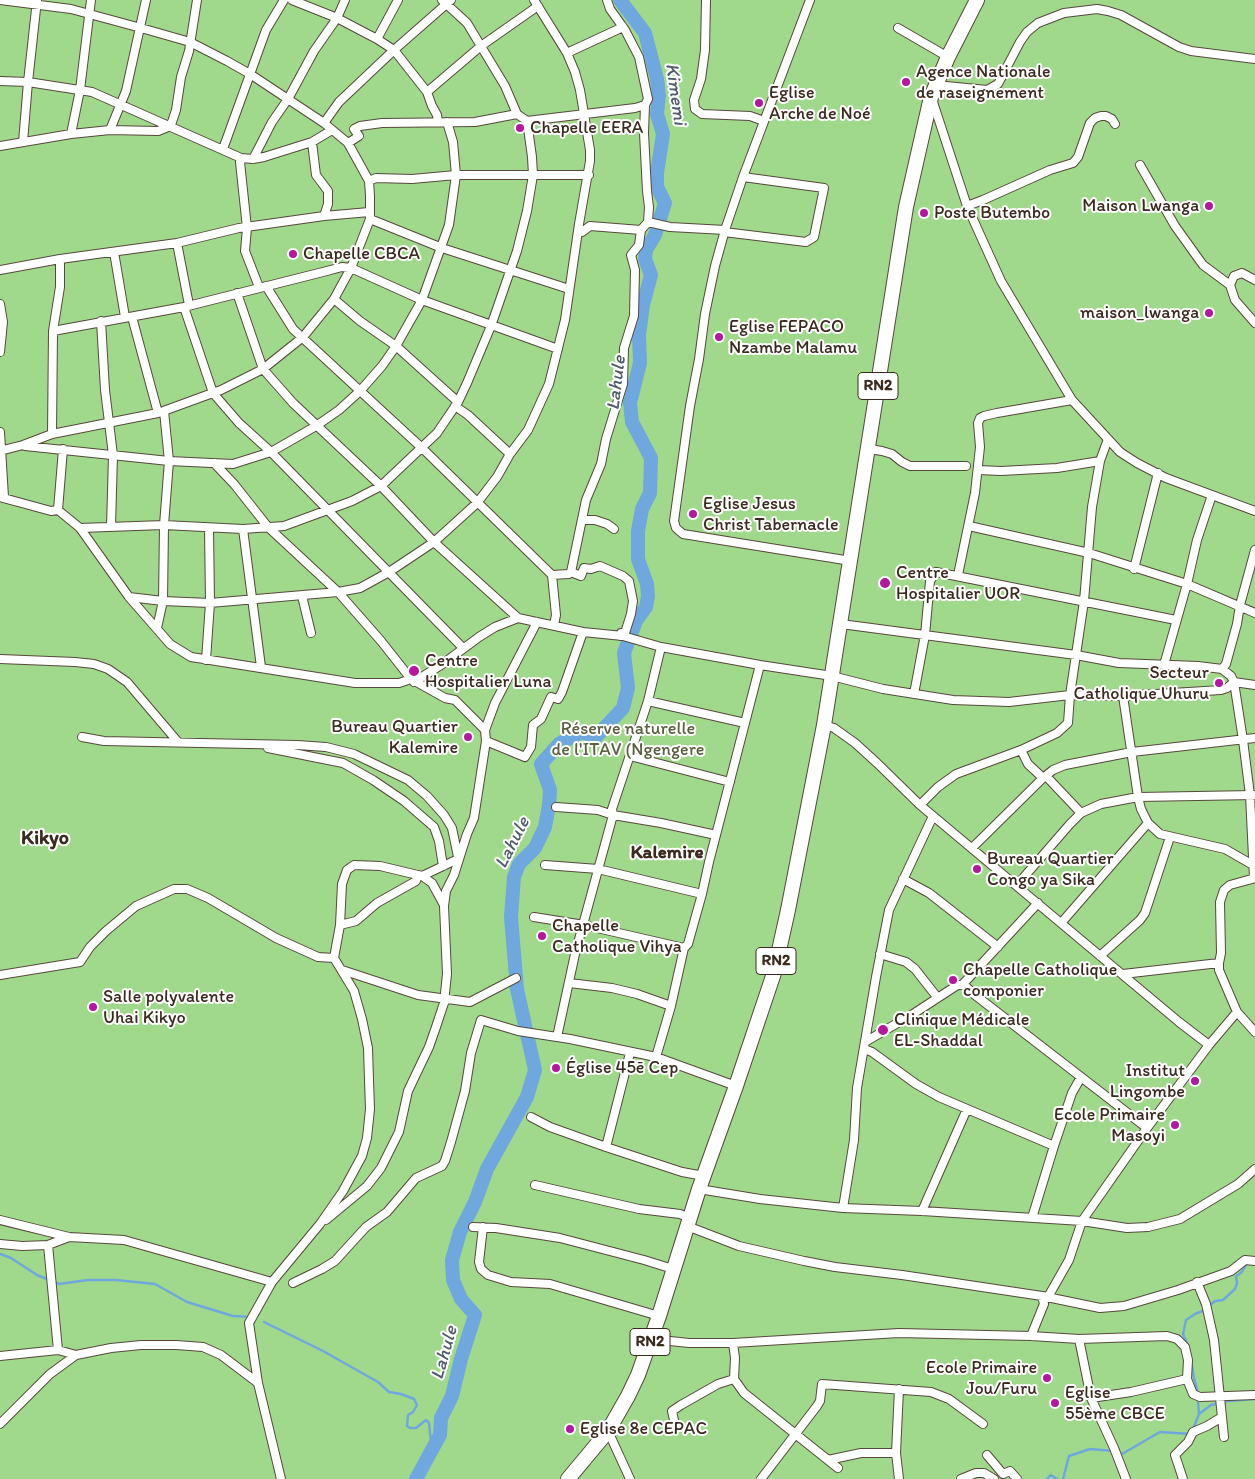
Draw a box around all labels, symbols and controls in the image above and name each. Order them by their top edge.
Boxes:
place label: Agence Nationale de raseignement [916,61,1051,104]
water label: Kimemi [659,62,691,126]
marker: Agence Nationale de raseignement [900,76,912,88]
place label: Eglise Arche de Noé [769,82,871,125]
marker: Eglise Arche de Noé [753,97,765,109]
place label: Chapelle EERA [530,117,643,139]
marker: Chapelle EERA [514,122,526,134]
place label: Maison Lwanga [1082,195,1199,217]
marker: Maison Lwanga [1203,200,1215,212]
place label: Poste Butembo [934,202,1050,224]
marker: Poste Butembo [918,207,930,219]
place label: Chapelle CBCA [303,243,420,265]
marker: Chapelle CBCA [287,248,299,260]
place label: maison_lwanga [1080,302,1199,324]
marker: maison_lwanga [1203,307,1215,319]
place label: Eglise FEPACO Nzambe Malamu [729,316,857,358]
marker: Eglise FEPACO Nzambe Malamu [713,331,725,343]
water label: Lahule [602,355,632,411]
road number: RN2 [858,372,898,400]
place label: Eglise Jesus Christ Tabernacle [703,493,839,536]
marker: Eglise Jesus Christ Tabernacle [687,508,699,520]
place label: Centre Hospitalier UOR [896,562,1020,604]
marker: Centre Hospitalier UOR [878,576,892,590]
place label: Centre Hospitalier Luna [425,650,551,692]
place label: Secteur Catholique Uhuru [1073,662,1209,704]
marker: Centre Hospitalier Luna [407,664,421,678]
marker: Secteur Catholique Uhuru [1213,677,1225,689]
place label: Bureau Quartier Kalemire [331,716,458,759]
park label: Réserve naturelle de l'ITAV (Ngengere [552,718,704,761]
marker: Bureau Quartier Kalemire [462,731,474,743]
water label: Lahule [490,813,536,873]
district label: Kikyo [21,827,69,851]
district label: Kalemire [630,842,704,864]
place label: Bureau Quartier Congo ya Sika [987,848,1114,891]
marker: Bureau Quartier Congo ya Sika [971,863,983,875]
place label: Chapelle Catholique Vihya [552,915,682,958]
marker: Chapelle Catholique Vihya [536,930,548,942]
road number: RN2 [756,948,796,974]
place label: Chapelle Catholique componier [963,959,1117,1002]
marker: Chapelle Catholique componier [947,974,959,986]
place label: Salle polyvalente Uhai Kikyo [103,986,234,1028]
marker: Salle polyvalente Uhai Kikyo [87,1001,99,1013]
place label: Clinique Médicale EL-Shaddal [894,1009,1029,1052]
marker: Clinique Médicale EL-Shaddal [876,1023,890,1037]
place label: Église 45ē Cep [566,1057,678,1079]
place label: Institut Lingombe [1110,1060,1185,1102]
marker: Église 45ē Cep [550,1062,562,1074]
marker: Institut Lingombe [1189,1075,1201,1087]
place label: Ecole Primaire Masoyi [1054,1104,1165,1146]
marker: Ecole Primaire Masoyi [1169,1119,1181,1131]
water label: Lahule [427,1324,463,1382]
road number: RN2 [630,1328,670,1355]
place label: Ecole Primaire Jou/Furu [926,1357,1037,1400]
marker: Ecole Primaire Jou/Furu [1041,1372,1053,1384]
place label: Eglise 55ème CBCE [1065,1382,1165,1425]
marker: Eglise 55ème CBCE [1049,1397,1061,1409]
place label: Eglise 8e CEPAC [580,1418,707,1440]
marker: Eglise 8e CEPAC [564,1423,576,1435]

